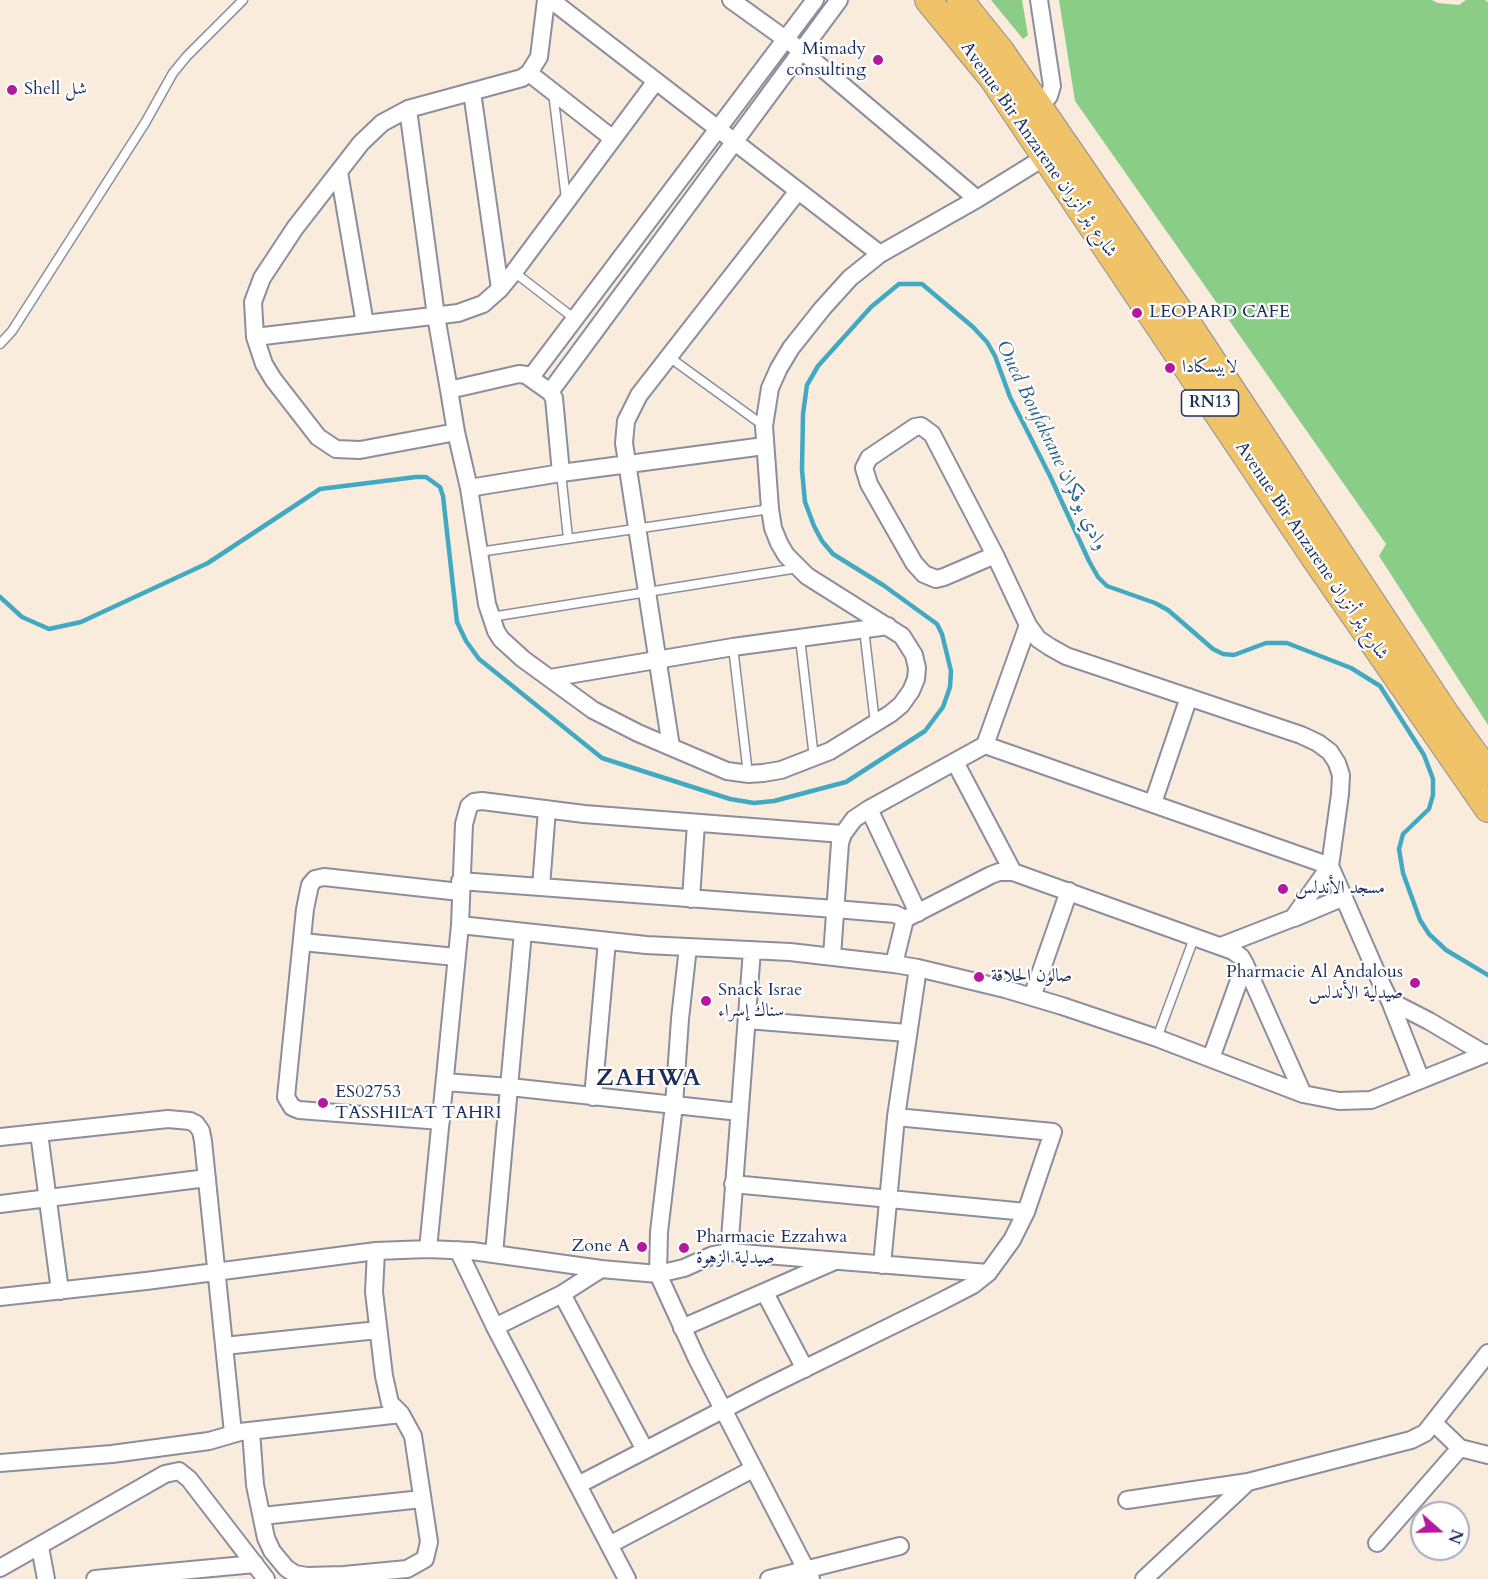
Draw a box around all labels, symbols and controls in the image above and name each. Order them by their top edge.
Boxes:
street label: Avenue Bir Anzarene شارع بئر أنزران [955,38,1121,262]
place label: Mimady consulting [786,39,866,82]
marker: Mimady consulting [871,53,885,67]
place label: Shell شل [24,79,87,101]
marker: Shell شل [5,83,19,97]
place label: LEOPARD CAFE [1149,302,1290,324]
marker: LEOPARD CAFE [1130,306,1144,320]
water label: Oued Boufakrane وادي بوفكران [990,337,1112,555]
place label: لابيسكادا [1182,357,1237,379]
marker: لابيسكادا [1163,361,1177,375]
road number: RN13 [1182,390,1238,416]
street label: Avenue Bir Anzarene شارع بئر أنزران [1230,438,1392,664]
place label: مسجد الأندلس [1295,878,1385,900]
marker: مسجد الأندلس [1276,882,1290,896]
place label: Pharmacie Al Andalous صيدلية الأندلس [1226,962,1403,1004]
place label: صالون الحلاقة [991,966,1072,988]
marker: صالون الحلاقة [972,970,986,984]
marker: Pharmacie Al Andalous صيدلية الأندلس [1408,976,1422,990]
place label: Snack Israe سناك إسراء [718,980,802,1022]
marker: Snack Israe سناك إسراء [699,994,713,1008]
district label: ZAHWA [596,1065,702,1093]
place label: ES02753 TASSHILAT TAHRI [335,1082,502,1124]
marker: ES02753 TASSHILAT TAHRI [316,1096,330,1110]
place label: Pharmacie Ezzahwa صيدلية الزهوة [696,1227,847,1270]
place label: Zone A [571,1236,630,1258]
marker: Zone A [635,1240,649,1254]
marker: Pharmacie Ezzahwa صيدلية الزهوة [677,1241,691,1255]
north arrow [1410,1501,1470,1561]
text: N [1442,1526,1468,1547]

